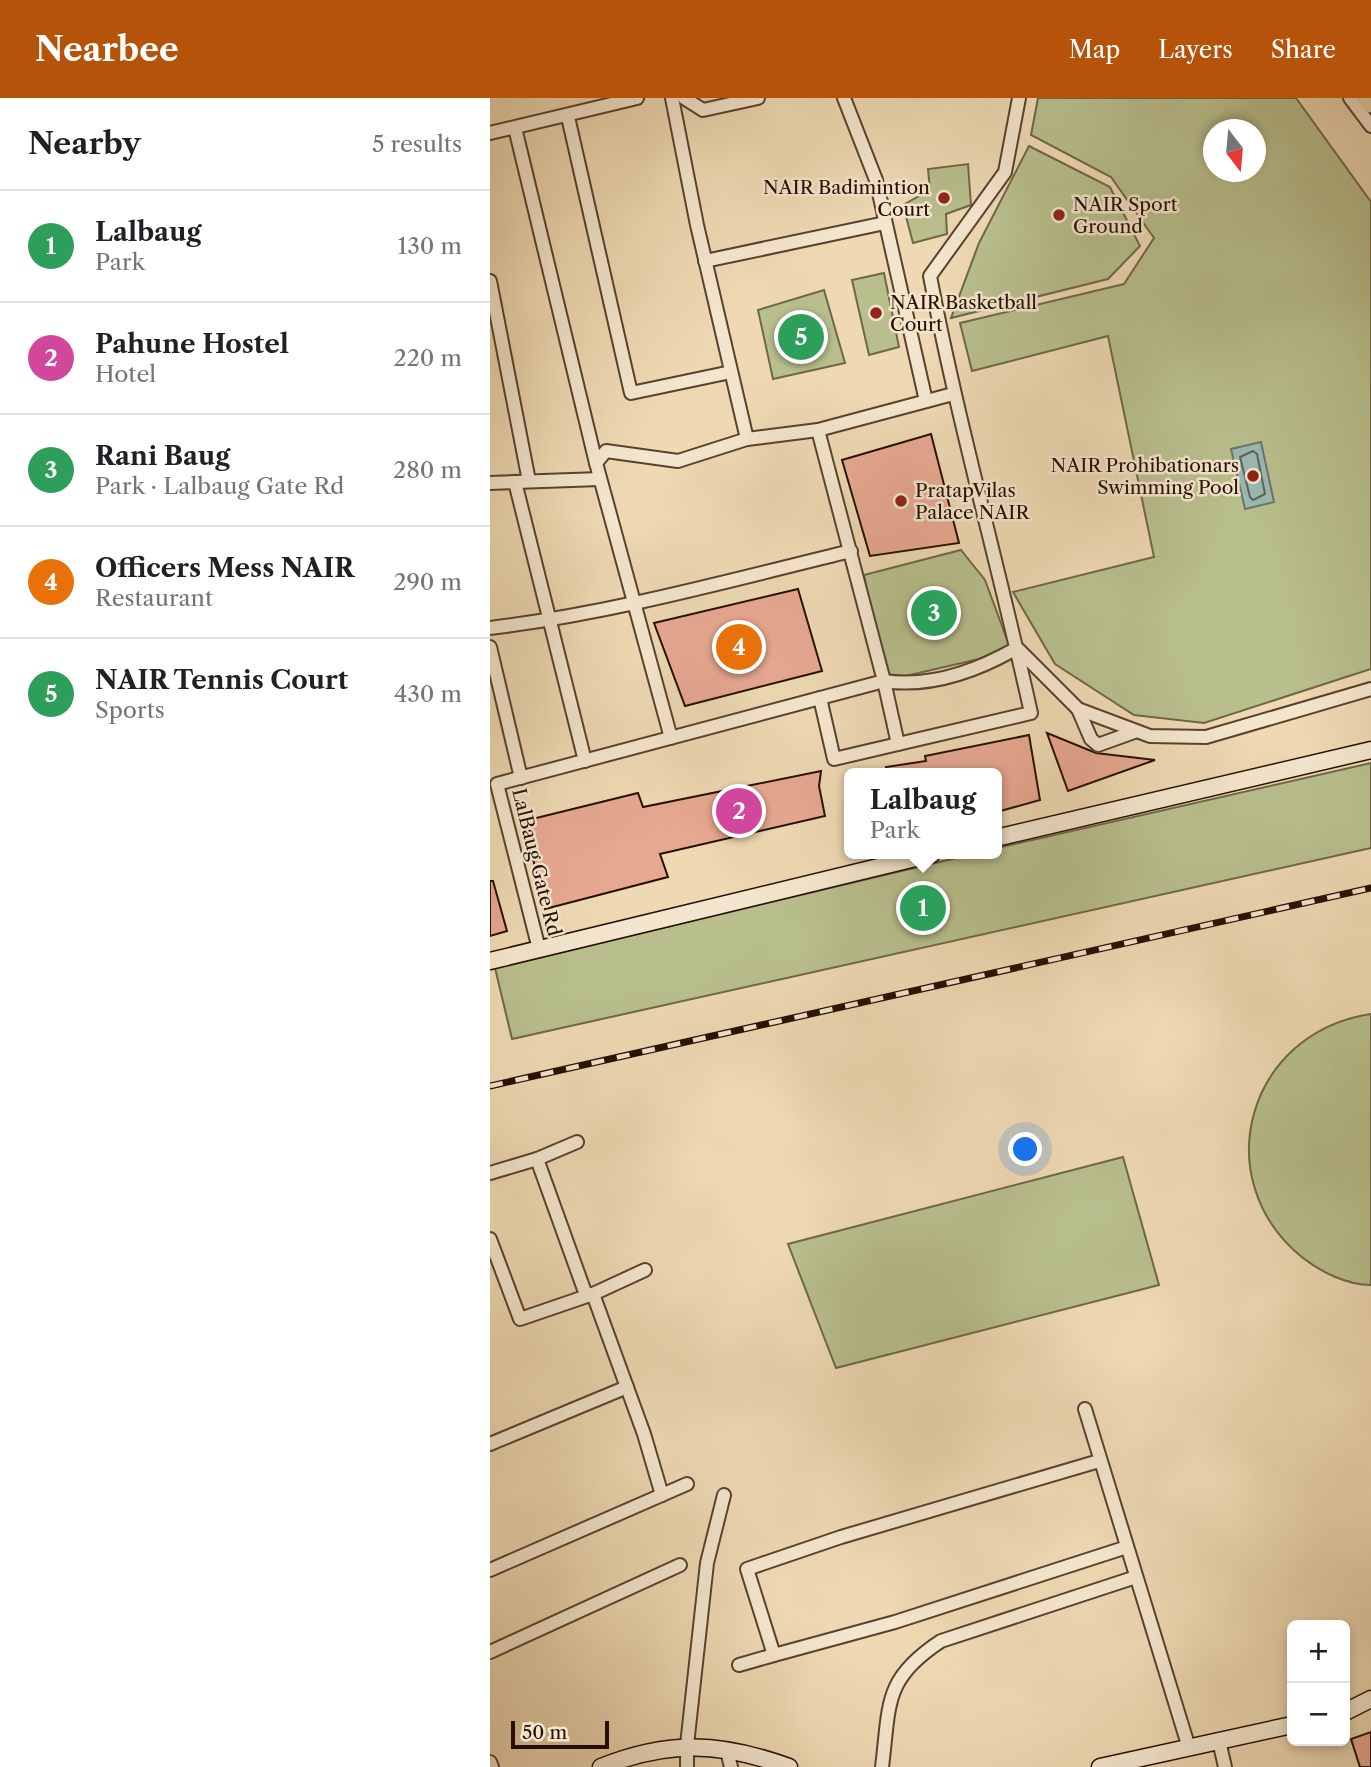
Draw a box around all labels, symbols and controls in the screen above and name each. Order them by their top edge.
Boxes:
text: Nearbee [35,29,179,70]
text: Map [1069,35,1120,64]
text: Layers [1158,35,1233,64]
text: Share [1271,35,1336,64]
north arrow [1203,119,1266,182]
text: Nearby [28,125,141,162]
text: 5 results [372,130,462,158]
place label: NAIR Badimintion Court [763,176,930,221]
marker: NAIR Badimintion Court [936,190,952,206]
place label: NAIR Sport Ground [1073,193,1178,238]
marker: NAIR Sport Ground [1051,207,1067,223]
text: Lalbaug [95,216,201,248]
text: 1 [46,232,56,260]
text: 130 m [398,232,462,260]
text: Park [95,248,145,276]
place label: NAIR Basketball Court [890,291,1037,336]
marker: NAIR Basketball Court [868,305,884,321]
pin: 5 [778,311,824,363]
text: Pahune Hostel [95,328,289,360]
text: 2 [44,344,58,372]
text: 220 m [393,344,462,372]
text: Hotel [95,360,156,388]
text: Rani Baug [95,440,230,472]
place label: NAIR Prohibationars Swimming Pool [1051,454,1239,499]
text: 3 [45,456,58,484]
text: 280 m [393,456,462,484]
marker: NAIR Prohibationars Swimming Pool [1245,468,1261,484]
text: Park · Lalbaug Gate Rd [95,472,344,500]
place label: PratapVilas Palace NAIR [915,479,1030,524]
marker: PratapVilas Palace NAIR [893,493,909,509]
text: Officers Mess NAIR [95,552,354,584]
text: 4 [44,568,58,596]
text: 290 m [393,568,462,596]
text: Restaurant [95,584,213,612]
pin: 3 [911,587,957,639]
pin: 4 [716,621,762,673]
text: NAIR Tennis Court [95,664,348,696]
text: 5 [45,680,57,708]
text: 430 m [394,680,462,708]
text: Sports [95,696,165,724]
popup [844,768,1002,859]
text: Lalbaug [870,784,976,816]
pin: 2 [716,785,762,837]
street label: LalBaug Gate Rd [507,786,566,939]
text: Park [870,816,920,844]
pin: 1 [900,882,946,934]
your location [1008,1132,1042,1166]
map controls [1287,1620,1350,1746]
button: + [1287,1620,1350,1683]
button: − [1287,1683,1350,1746]
scale bar [511,1718,609,1750]
text: 50 m [522,1721,567,1744]

